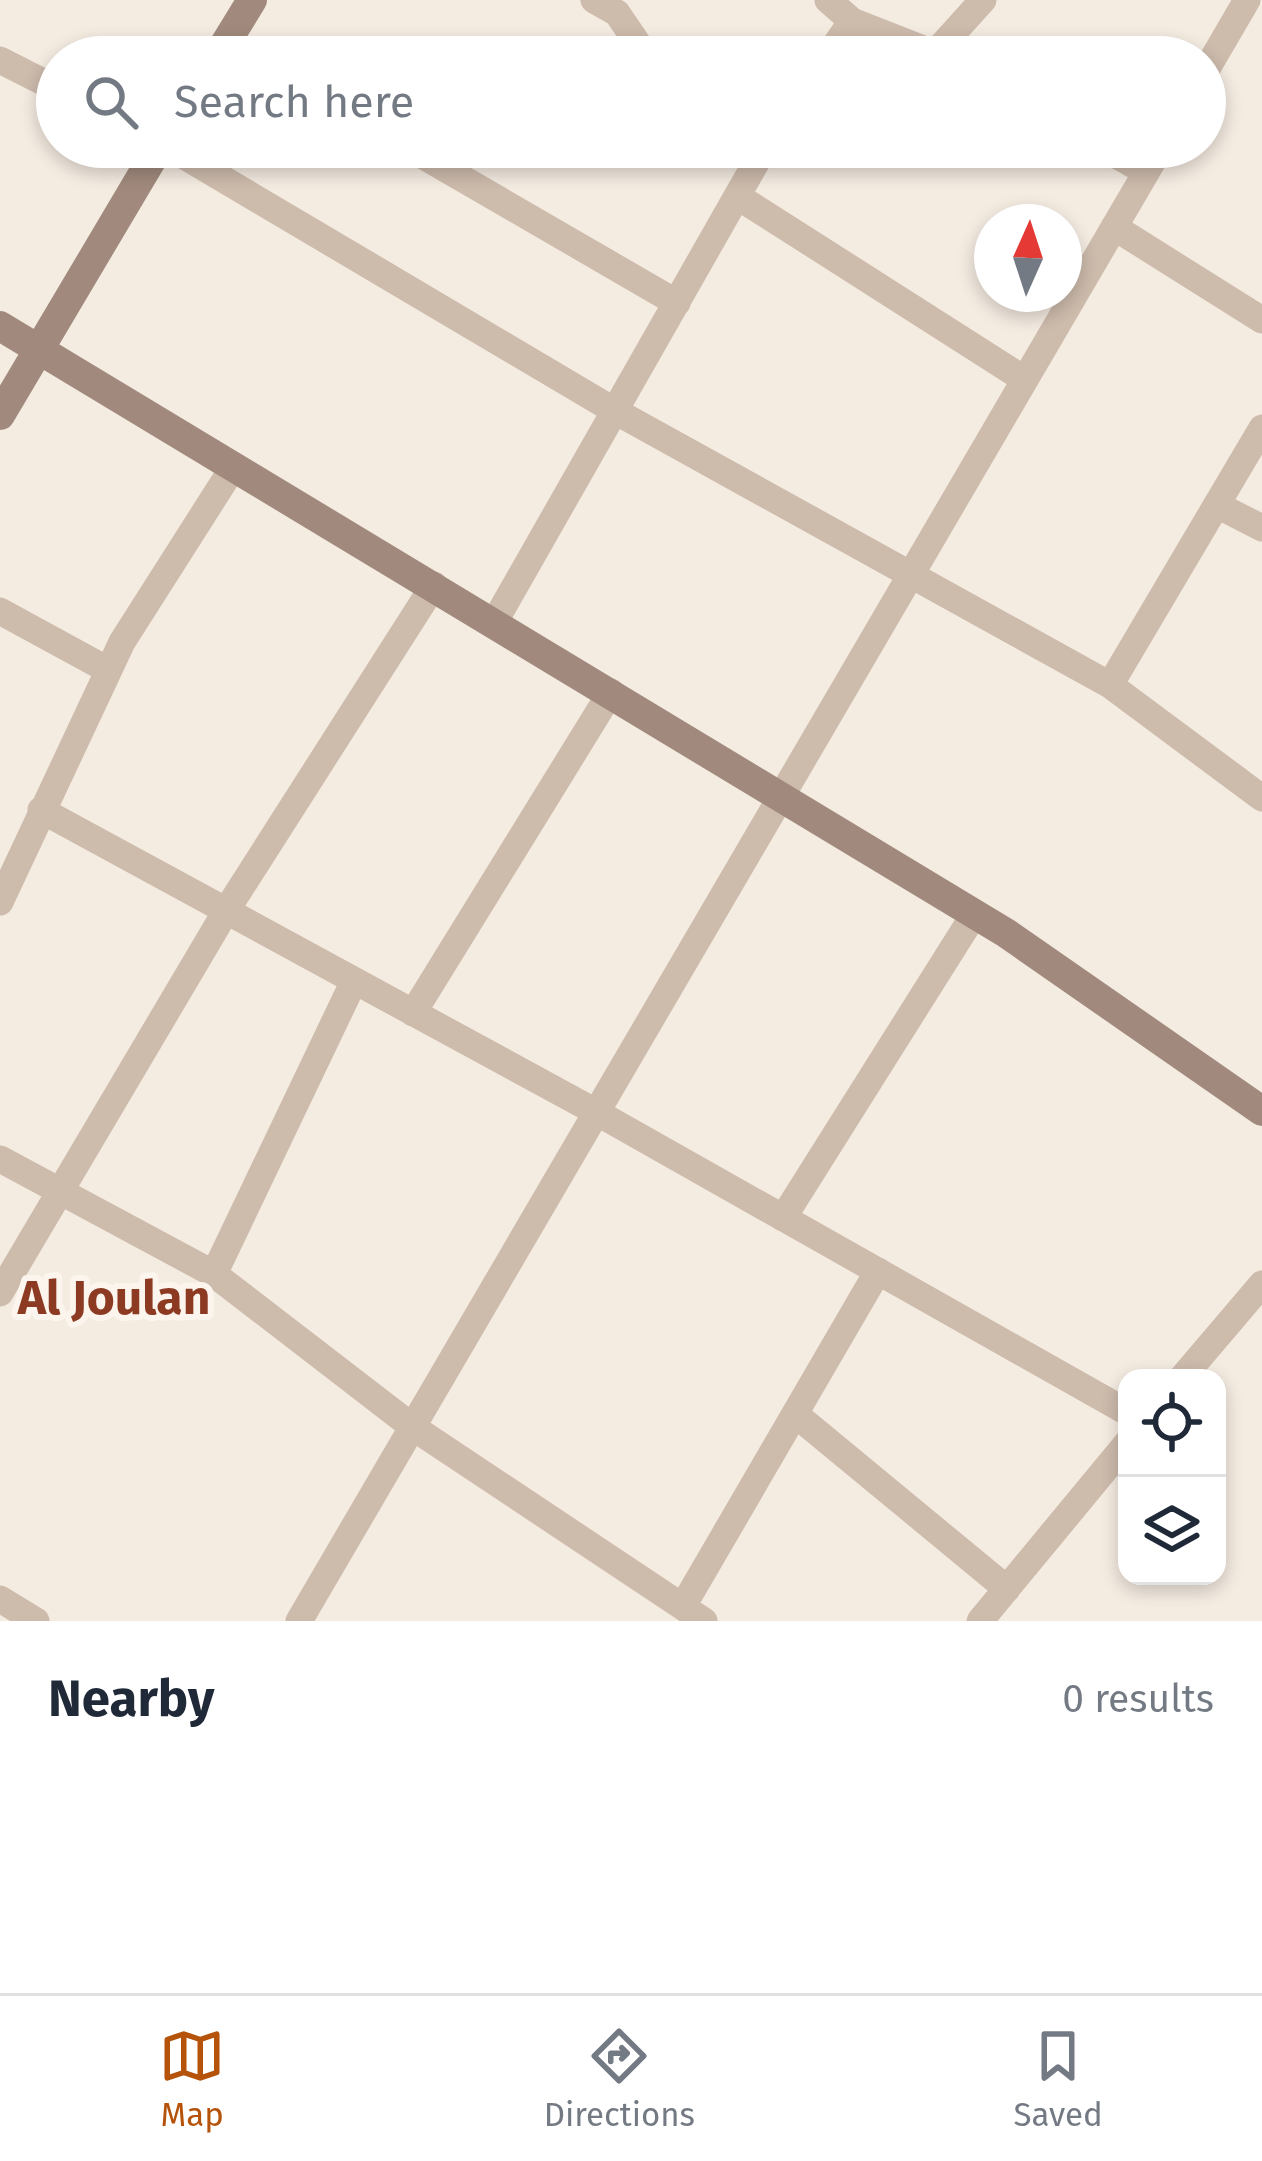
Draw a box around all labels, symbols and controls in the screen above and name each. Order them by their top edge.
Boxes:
search box [36,36,1226,168]
icon: search [78,69,144,135]
text: Search here [174,75,414,129]
north arrow [974,204,1082,312]
district label: Al Joulan [17,1269,210,1327]
map controls [1118,1369,1226,1585]
button: locate [1118,1369,1226,1477]
button: layers [1118,1477,1226,1585]
text: Nearby [48,1668,214,1730]
text: 0 results [1062,1676,1214,1722]
tab: Map [159,2023,225,2135]
tab: Directions [544,2023,695,2135]
tab: Saved [1013,2023,1103,2135]

